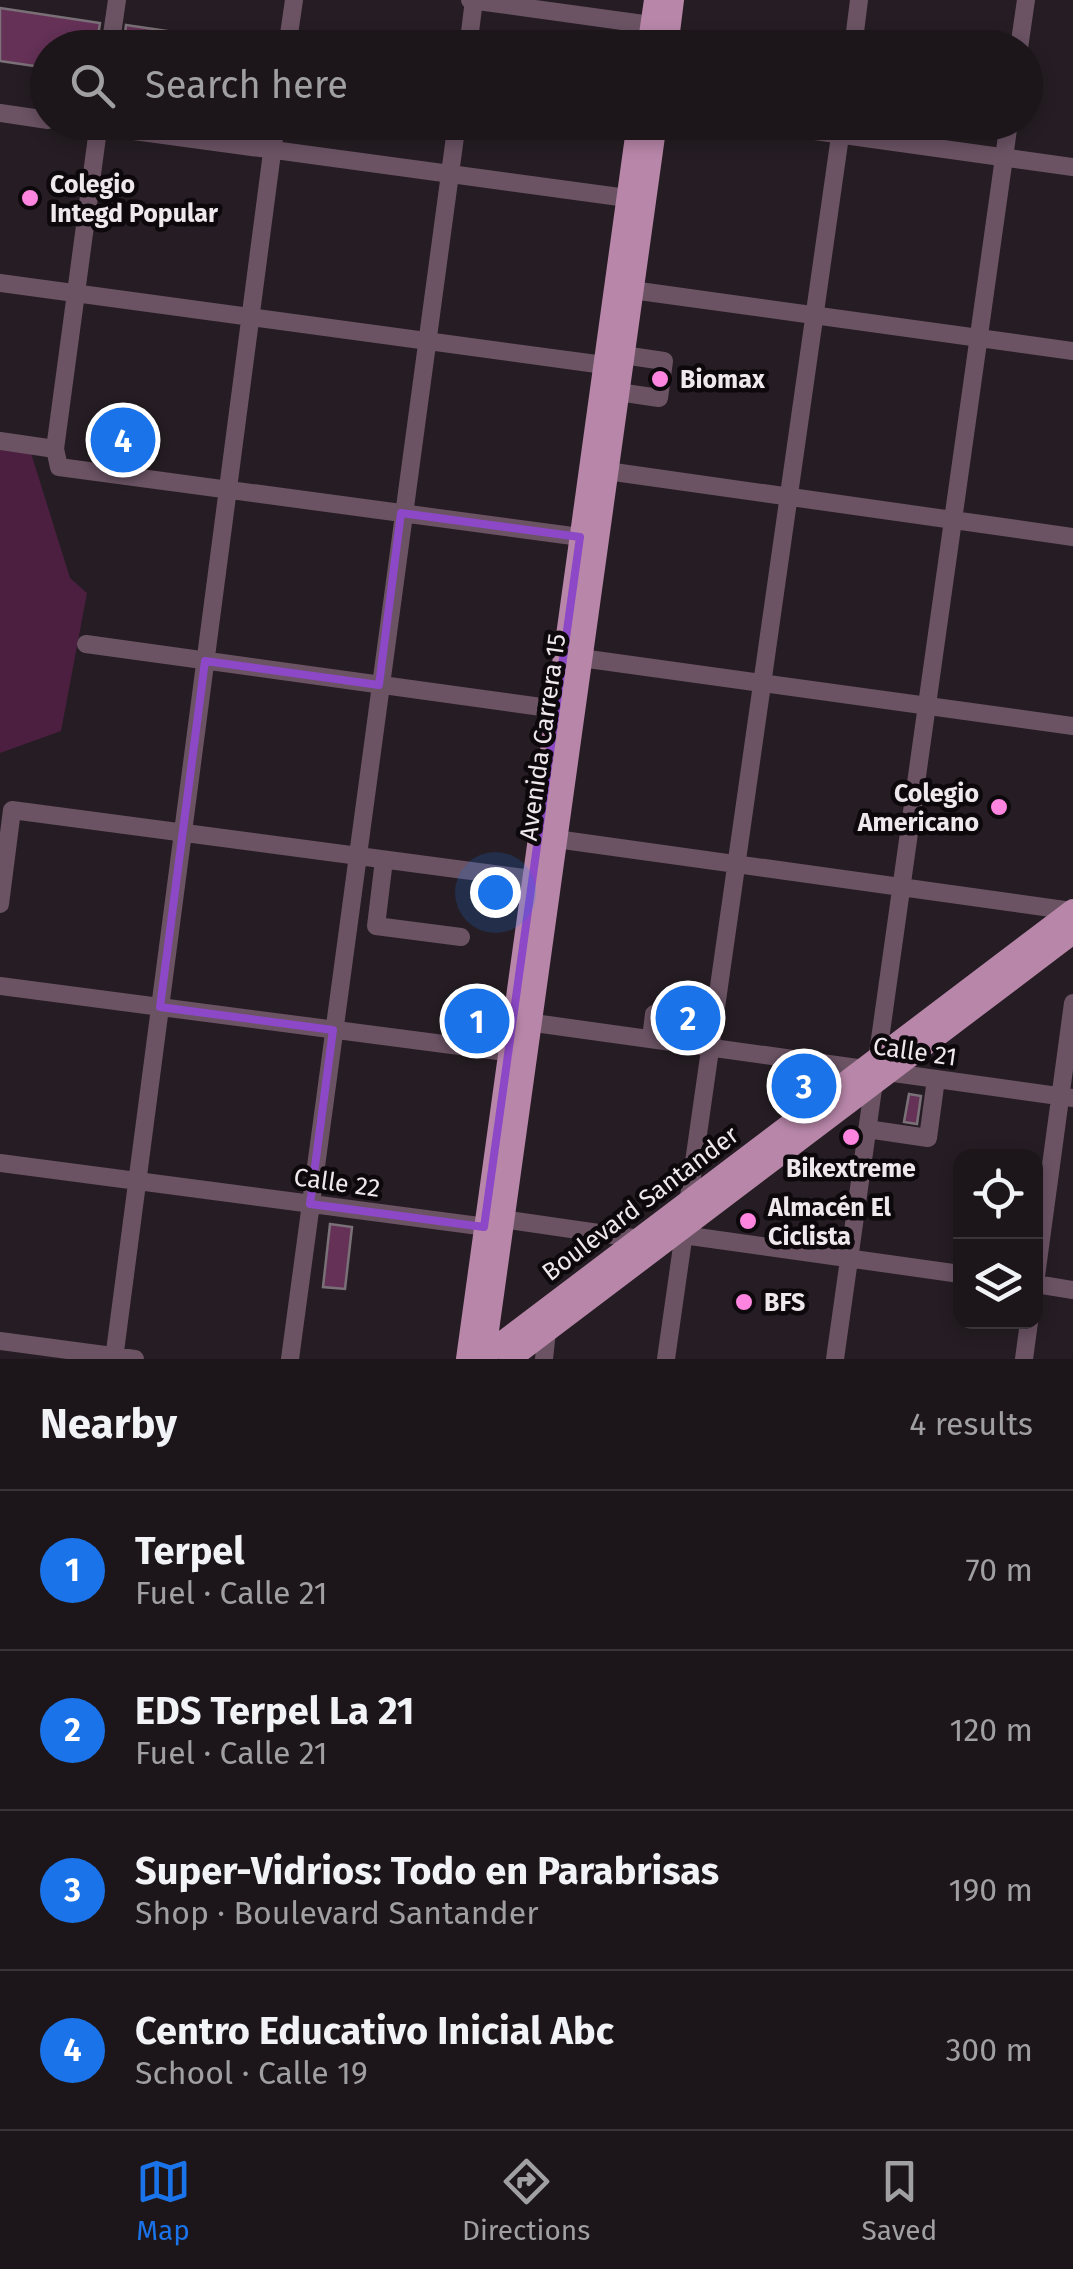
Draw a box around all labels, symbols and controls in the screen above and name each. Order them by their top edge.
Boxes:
search box [30,30,1043,140]
icon: search [65,58,120,113]
text: Search here [145,62,348,108]
place label: Colegio Integd Popular [50,170,219,229]
marker: Colegio Integd Popular [19,187,41,209]
place label: Biomax [680,365,766,395]
marker: Biomax [649,368,671,390]
pin: 4 [90,402,156,478]
street label: Avenida Carrera 15 [514,632,572,843]
place label: Colegio Americano [857,779,979,838]
marker: Colegio Americano [988,796,1010,818]
your location [470,867,521,918]
pin: 2 [656,980,720,1056]
pin: 1 [444,984,510,1058]
street label: Calle 21 [871,1031,959,1073]
pin: 3 [772,1048,836,1124]
street label: Boulevard Santander [536,1120,745,1287]
marker: Bikextreme [840,1126,862,1148]
map controls [953,1149,1043,1329]
button: locate [953,1149,1043,1239]
place label: Bikextreme [786,1154,916,1184]
street label: Calle 22 [292,1162,382,1204]
place label: Almacén El Ciclista [767,1193,892,1252]
marker: Almacén El Ciclista [737,1210,759,1232]
button: layers [953,1239,1043,1329]
place label: BFS [764,1288,805,1318]
marker: BFS [733,1291,755,1313]
text: Nearby [40,1399,177,1449]
text: 4 results [909,1405,1033,1443]
text: Terpel [135,1528,245,1574]
text: 1 [65,1551,80,1589]
text: 70 m [965,1551,1033,1589]
text: Fuel · Calle 21 [135,1574,328,1612]
text: EDS Terpel La 21 [135,1688,414,1734]
text: 2 [64,1711,81,1749]
text: 120 m [950,1711,1033,1749]
text: Fuel · Calle 21 [135,1734,328,1772]
text: Super-Vidrios: Todo en Parabrisas [135,1848,719,1894]
text: 3 [64,1871,81,1909]
text: 190 m [949,1871,1033,1909]
text: Shop · Boulevard Santander [135,1894,539,1932]
text: Centro Educativo Inicial Abc [135,2008,614,2054]
text: 4 [63,2031,82,2069]
text: 300 m [945,2031,1033,2069]
text: School · Calle 19 [135,2054,368,2092]
tab: Map [136,2154,191,2247]
tab: Directions [462,2154,590,2247]
tab: Saved [862,2154,937,2247]

